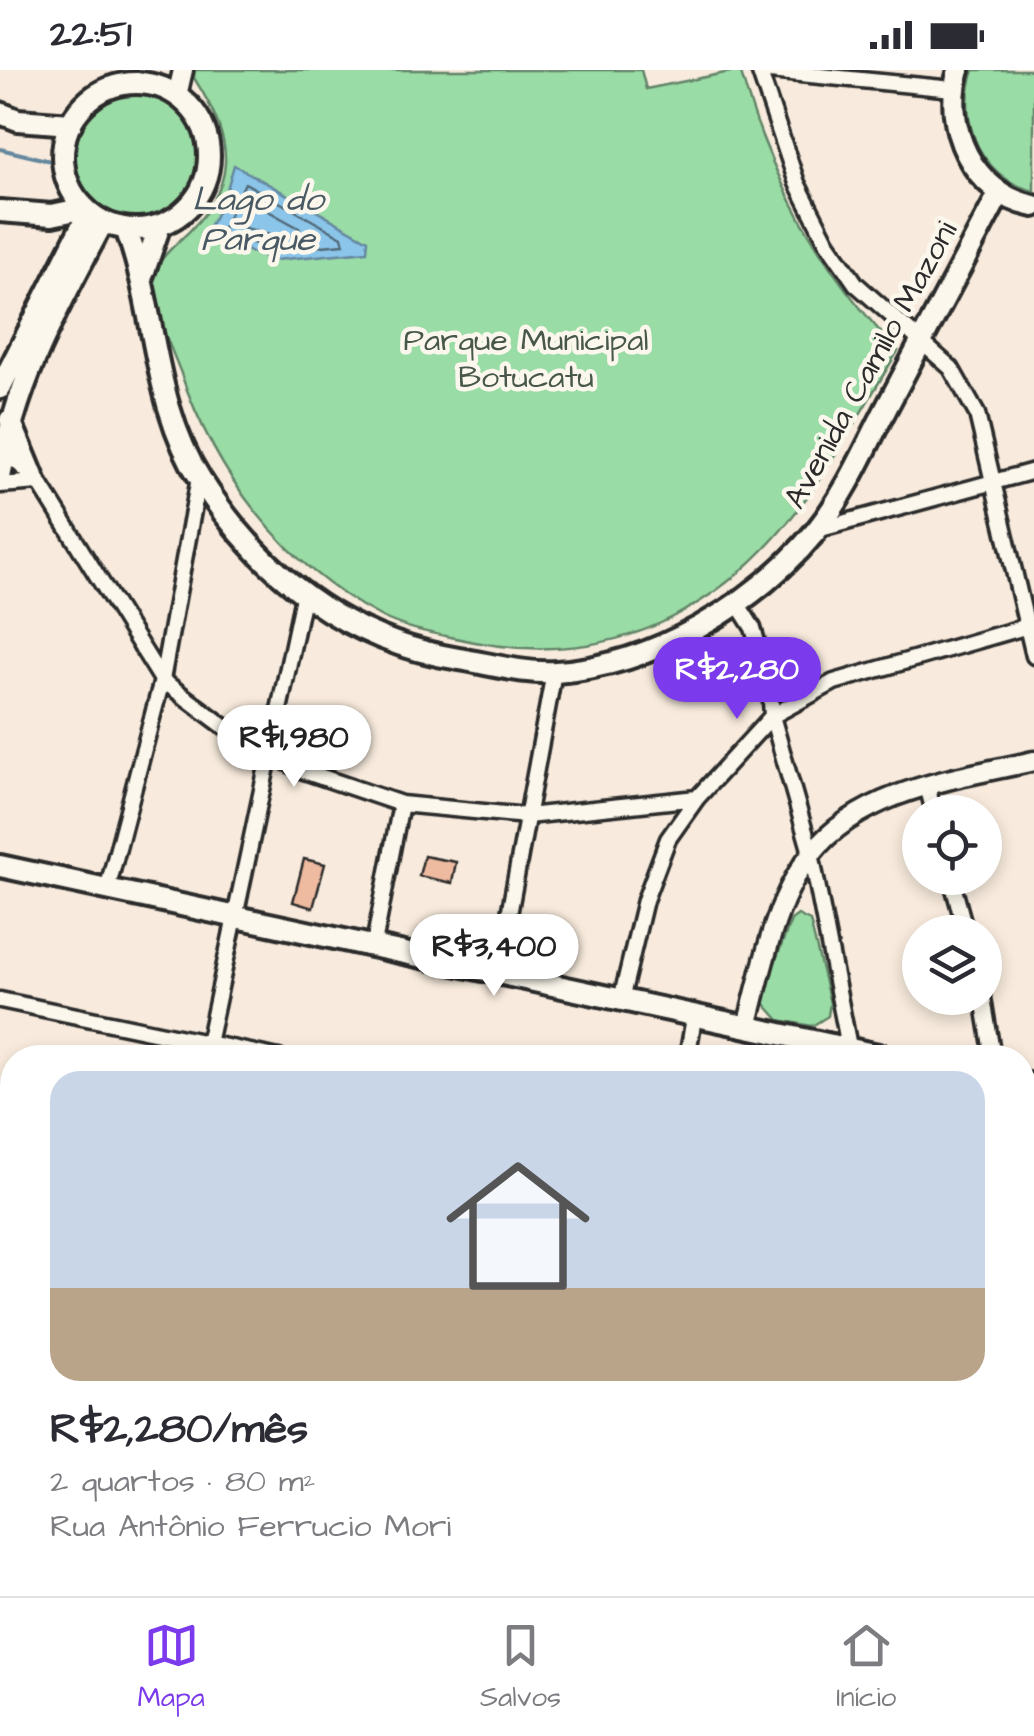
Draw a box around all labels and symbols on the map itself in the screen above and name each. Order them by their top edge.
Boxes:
water label: Lago do Parque [192,175,326,264]
street label: Avenida Camilo Mazoni [773,213,969,517]
park label: Parque Municipal Botucatu [404,318,648,400]
pin: R$2,280 [645,637,829,722]
pin: R$1,980 [202,705,386,790]
pin: R$3,400 [402,914,586,999]

